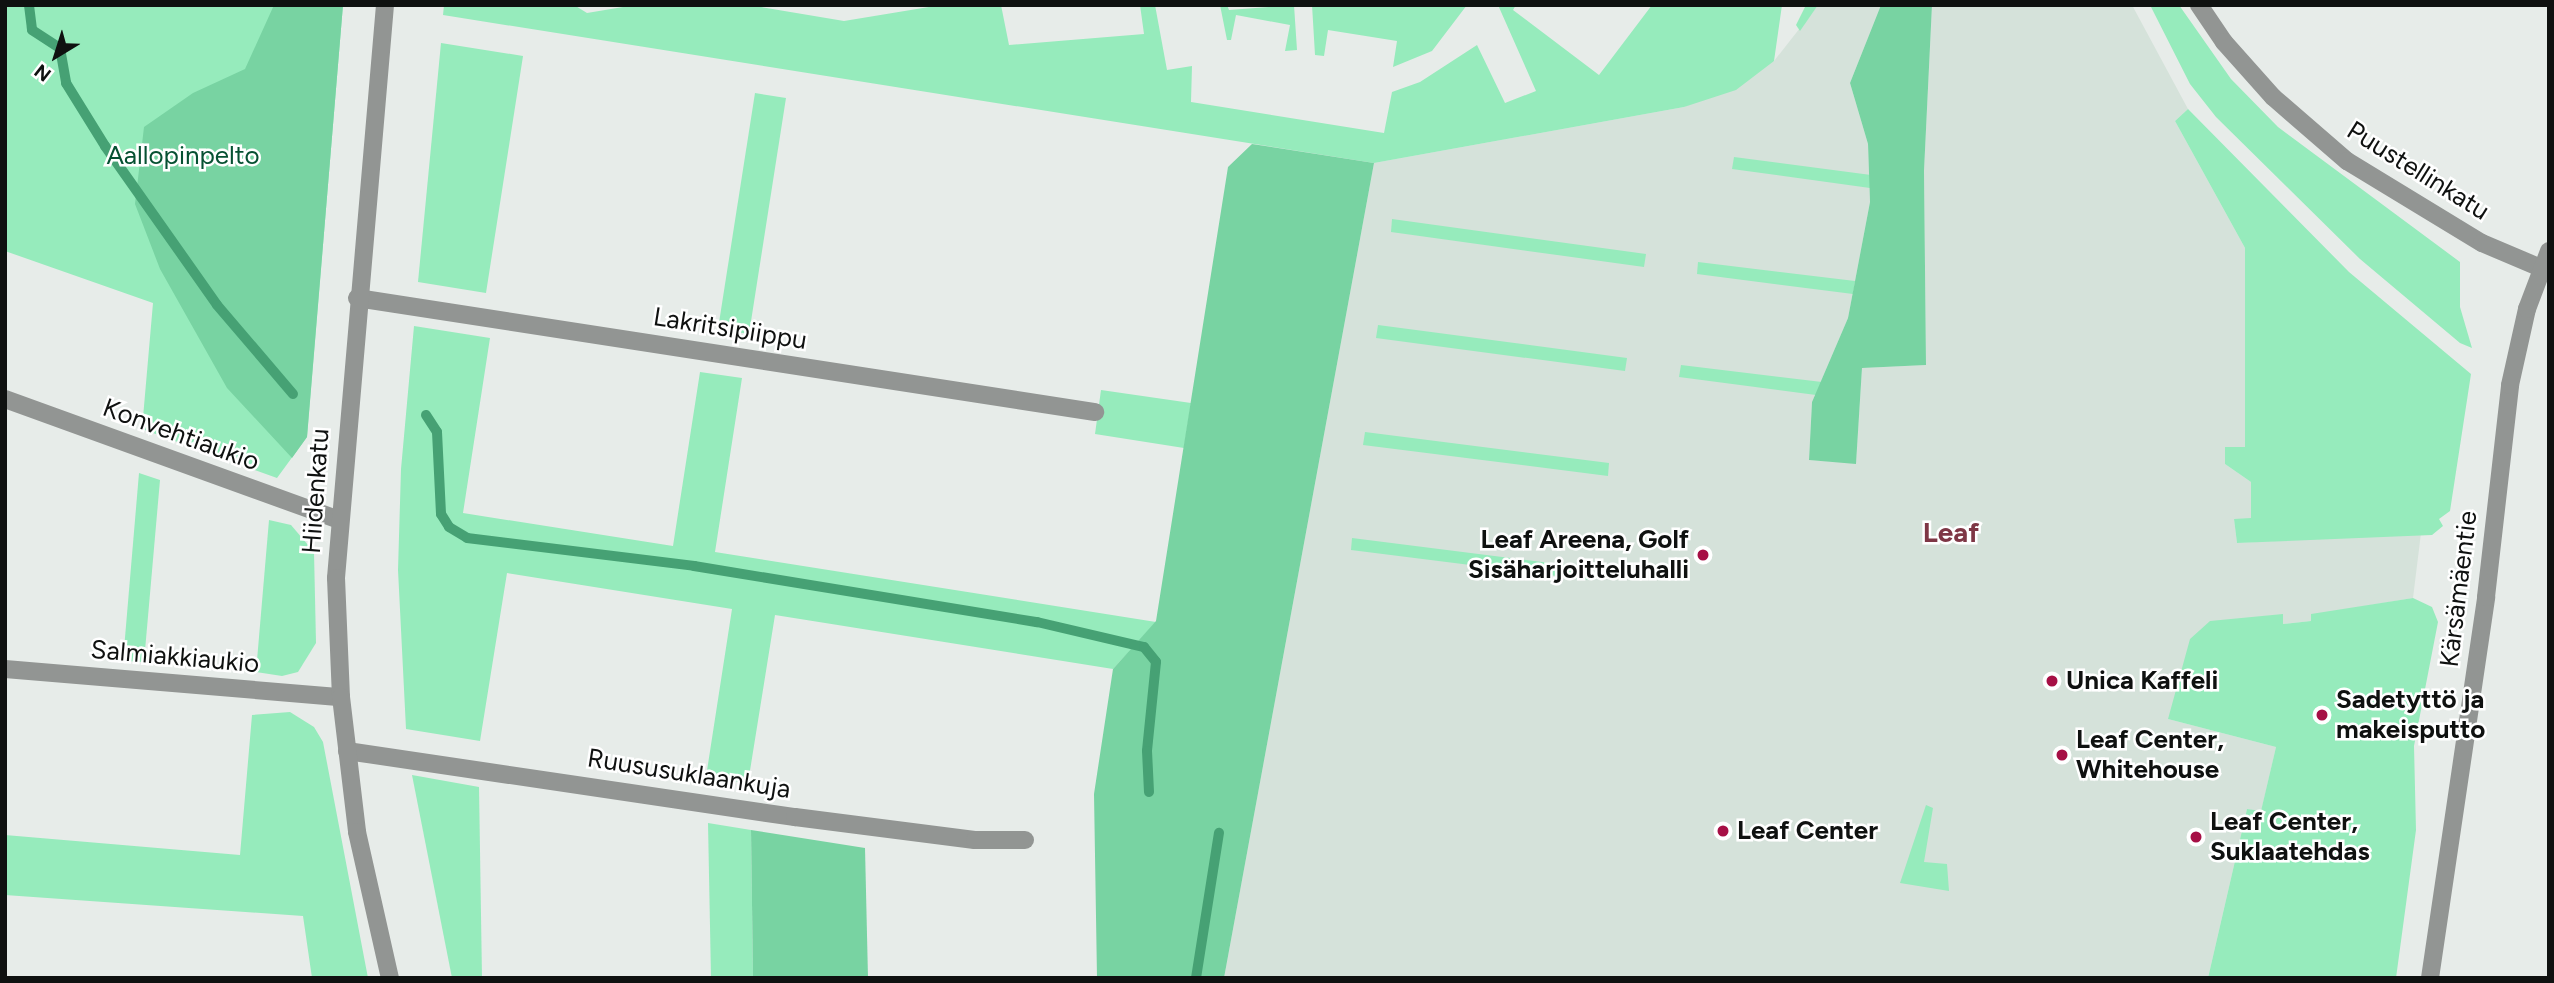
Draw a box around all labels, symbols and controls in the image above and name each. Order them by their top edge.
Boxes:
north arrow [21,21,91,91]
text: N [30,59,56,87]
street label: Puustellinkatu [2341,115,2495,227]
park label: Aallopinpelto [106,140,260,172]
street label: Lakritsipiippu [651,301,809,357]
street label: Konvehtiaukio [98,392,264,478]
street label: Hiidenkatu [296,427,336,555]
street label: Kärsämäentie [2434,509,2484,669]
district label: Leaf [1923,515,1979,549]
place label: Leaf Areena, Golf Sisäharjoitteluhalli [1468,524,1689,586]
marker: Leaf Areena, Golf Sisäharjoitteluhalli [1695,547,1711,563]
street label: Salmiakkiaukio [89,634,261,680]
place label: Unica Kaffeli [2066,665,2218,697]
marker: Unica Kaffeli [2044,673,2060,689]
place label: Sadetyttö ja makeisputto [2336,684,2485,746]
marker: Sadetyttö ja makeisputto [2314,707,2330,723]
place label: Leaf Center, Whitehouse [2076,724,2224,786]
street label: Ruususuklaankuja [585,743,793,805]
marker: Leaf Center, Whitehouse [2054,747,2070,763]
place label: Leaf Center, Suklaatehdas [2210,806,2370,868]
place label: Leaf Center [1737,815,1878,847]
marker: Leaf Center [1715,823,1731,839]
marker: Leaf Center, Suklaatehdas [2188,829,2204,845]

